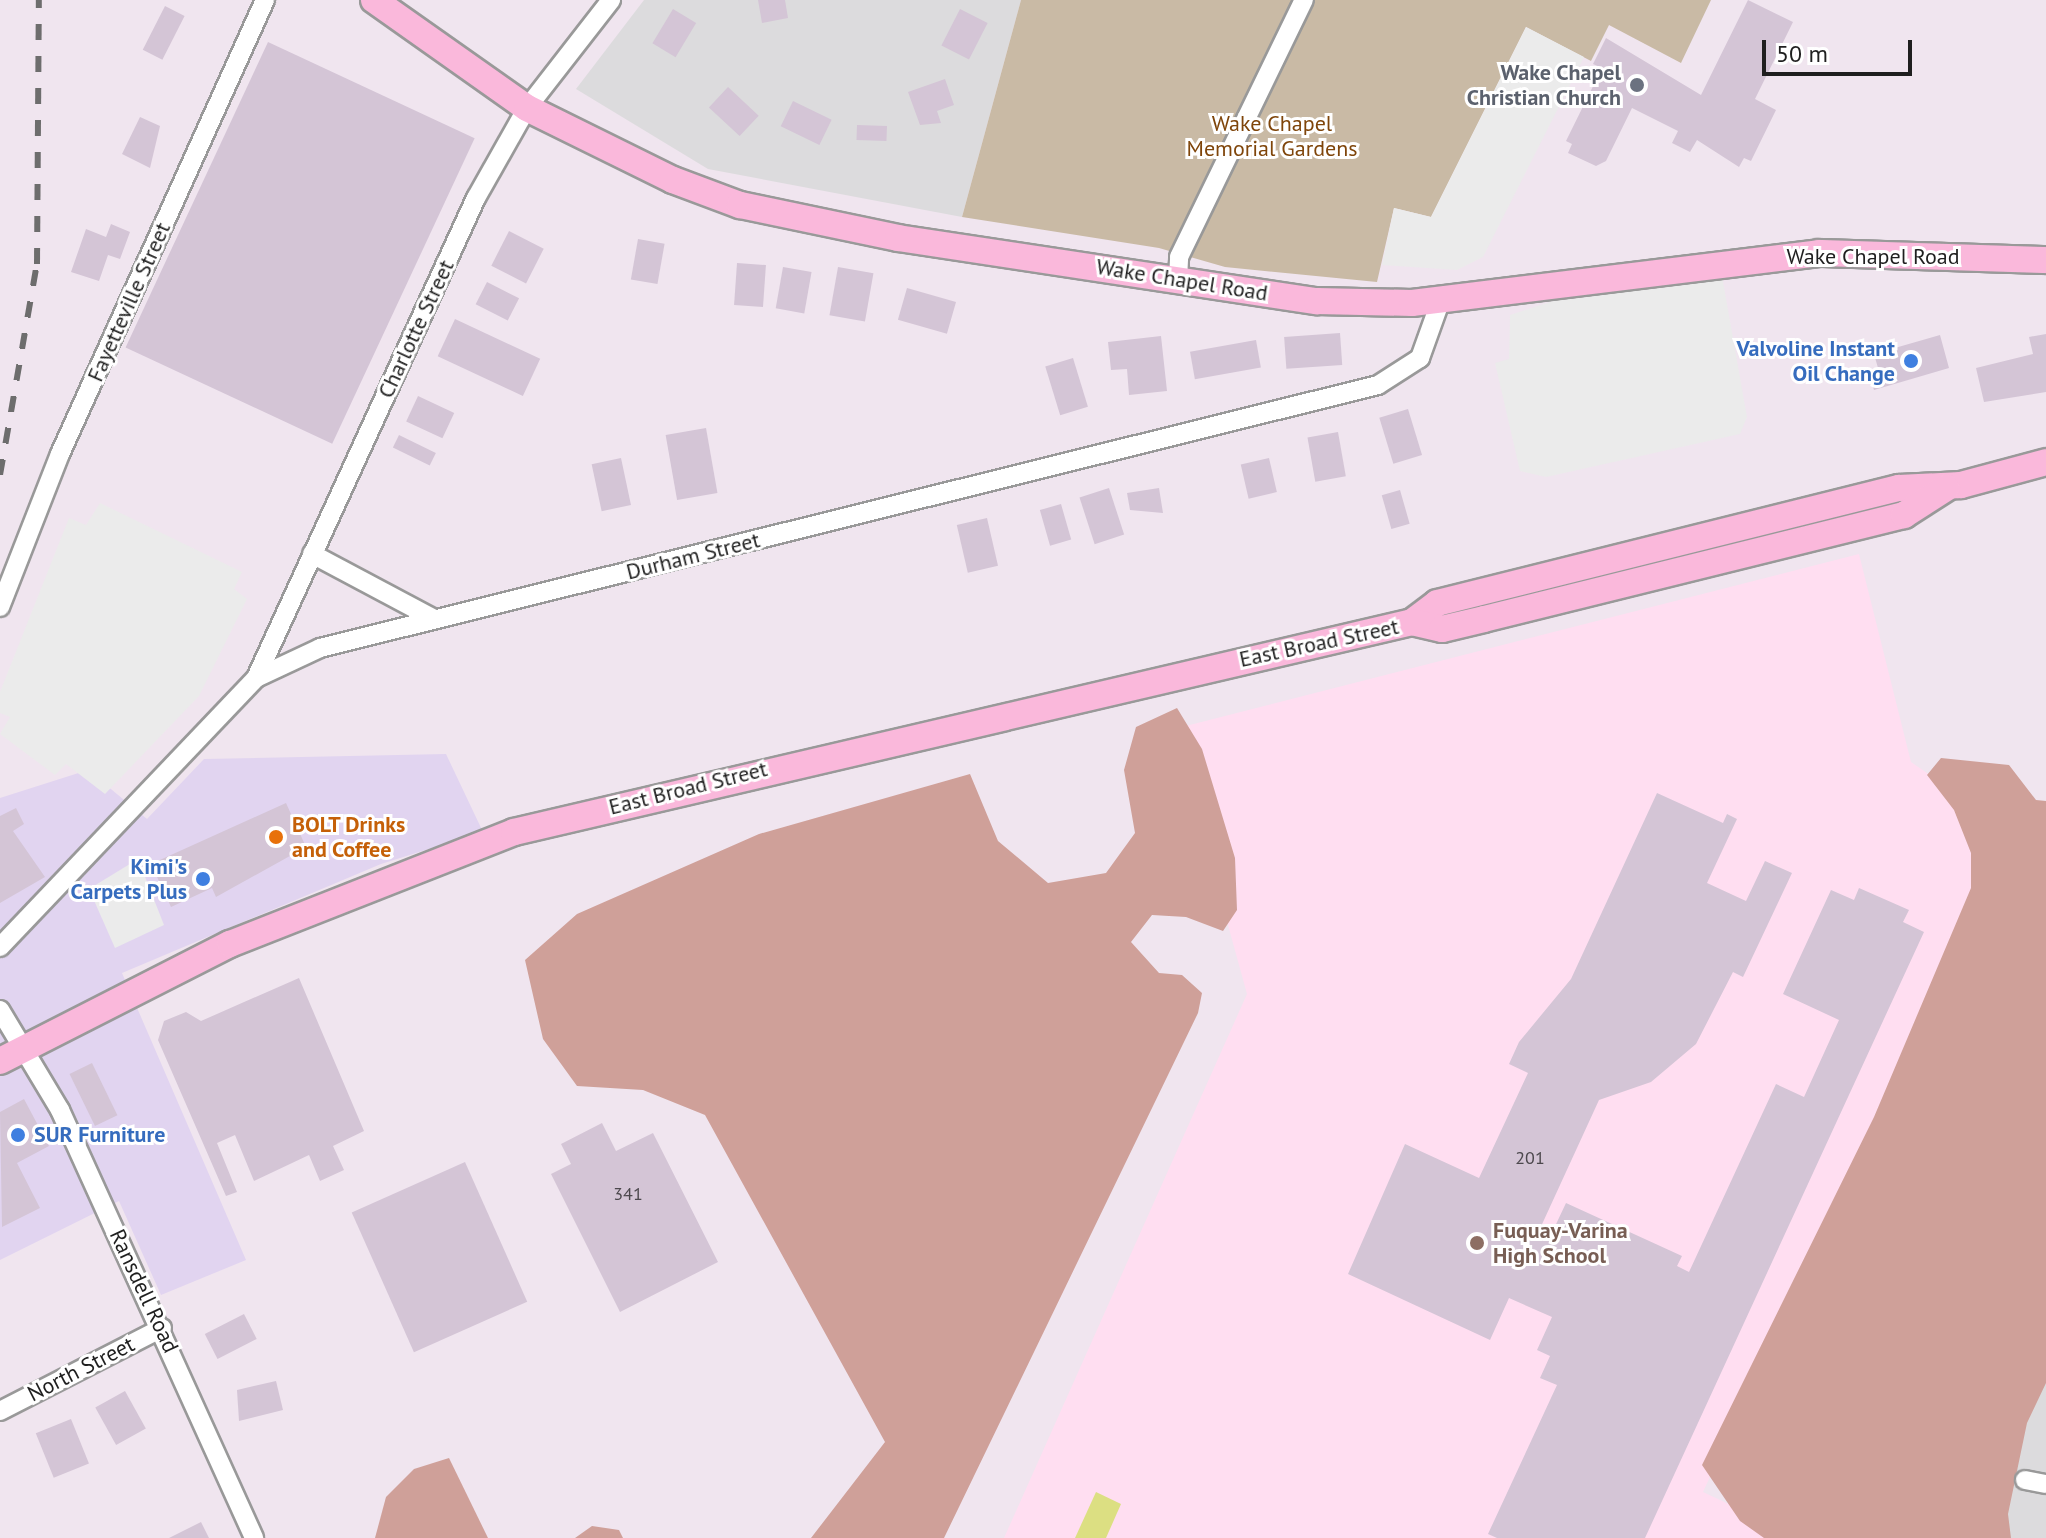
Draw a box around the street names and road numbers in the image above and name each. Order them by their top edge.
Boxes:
street label: Fayetteville Street [82,218,176,386]
street label: Wake Chapel Road [1786,244,1960,270]
street label: Wake Chapel Road [1094,253,1270,307]
street label: Charlotte Street [373,256,459,402]
street label: Durham Street [624,527,762,585]
street label: East Broad Street [1237,613,1401,673]
street label: East Broad Street [606,756,770,820]
street label: Ransdell Road [104,1225,184,1357]
street label: North Street [23,1331,139,1407]

